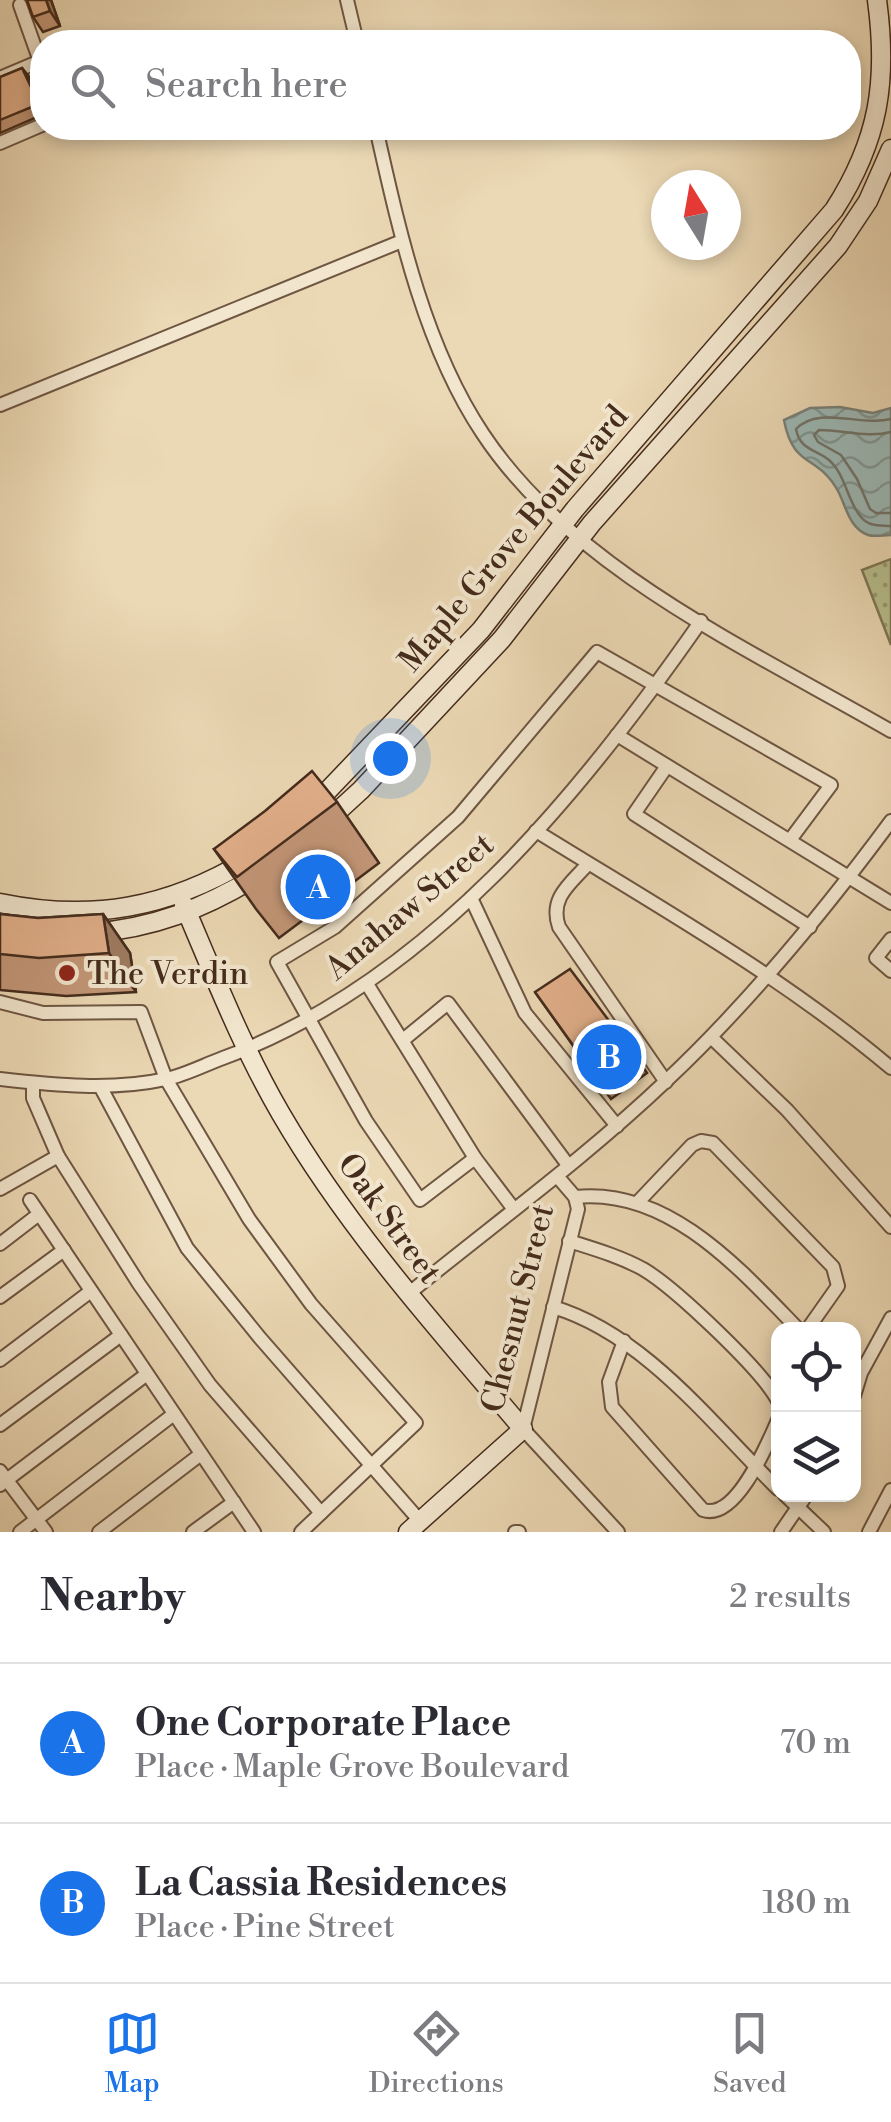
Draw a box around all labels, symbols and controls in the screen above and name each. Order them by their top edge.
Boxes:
search box [30,30,861,140]
icon: search [65,58,120,113]
text: Search here [145,62,348,109]
north arrow [651,170,741,260]
street label: Maple Grove Boulevard [391,397,637,680]
your location [365,733,416,784]
street label: Anahaw Street [317,825,501,987]
pin: A [286,850,350,924]
place label: The Verdin [87,954,248,994]
marker: The Verdin [56,962,78,984]
pin: B [576,1020,642,1094]
street label: Oak Street [329,1146,450,1292]
street label: Chesnut Street [473,1200,563,1417]
map controls [771,1322,861,1502]
button: locate [771,1322,861,1412]
button: layers [771,1412,861,1502]
text: Nearby [40,1571,185,1624]
text: 2 results [729,1577,851,1617]
text: One Corporate Place [135,1700,511,1747]
text: A [61,1723,84,1763]
text: 70 m [780,1723,851,1763]
text: Place · Maple Grove Boulevard [135,1747,569,1787]
text: La Cassia Residences [135,1860,507,1907]
text: B [60,1883,85,1923]
text: 180 m [762,1883,851,1923]
text: Place · Pine Street [135,1907,395,1947]
tab: Map [105,2006,160,2101]
tab: Directions [369,2006,504,2101]
tab: Saved [713,2006,786,2101]

